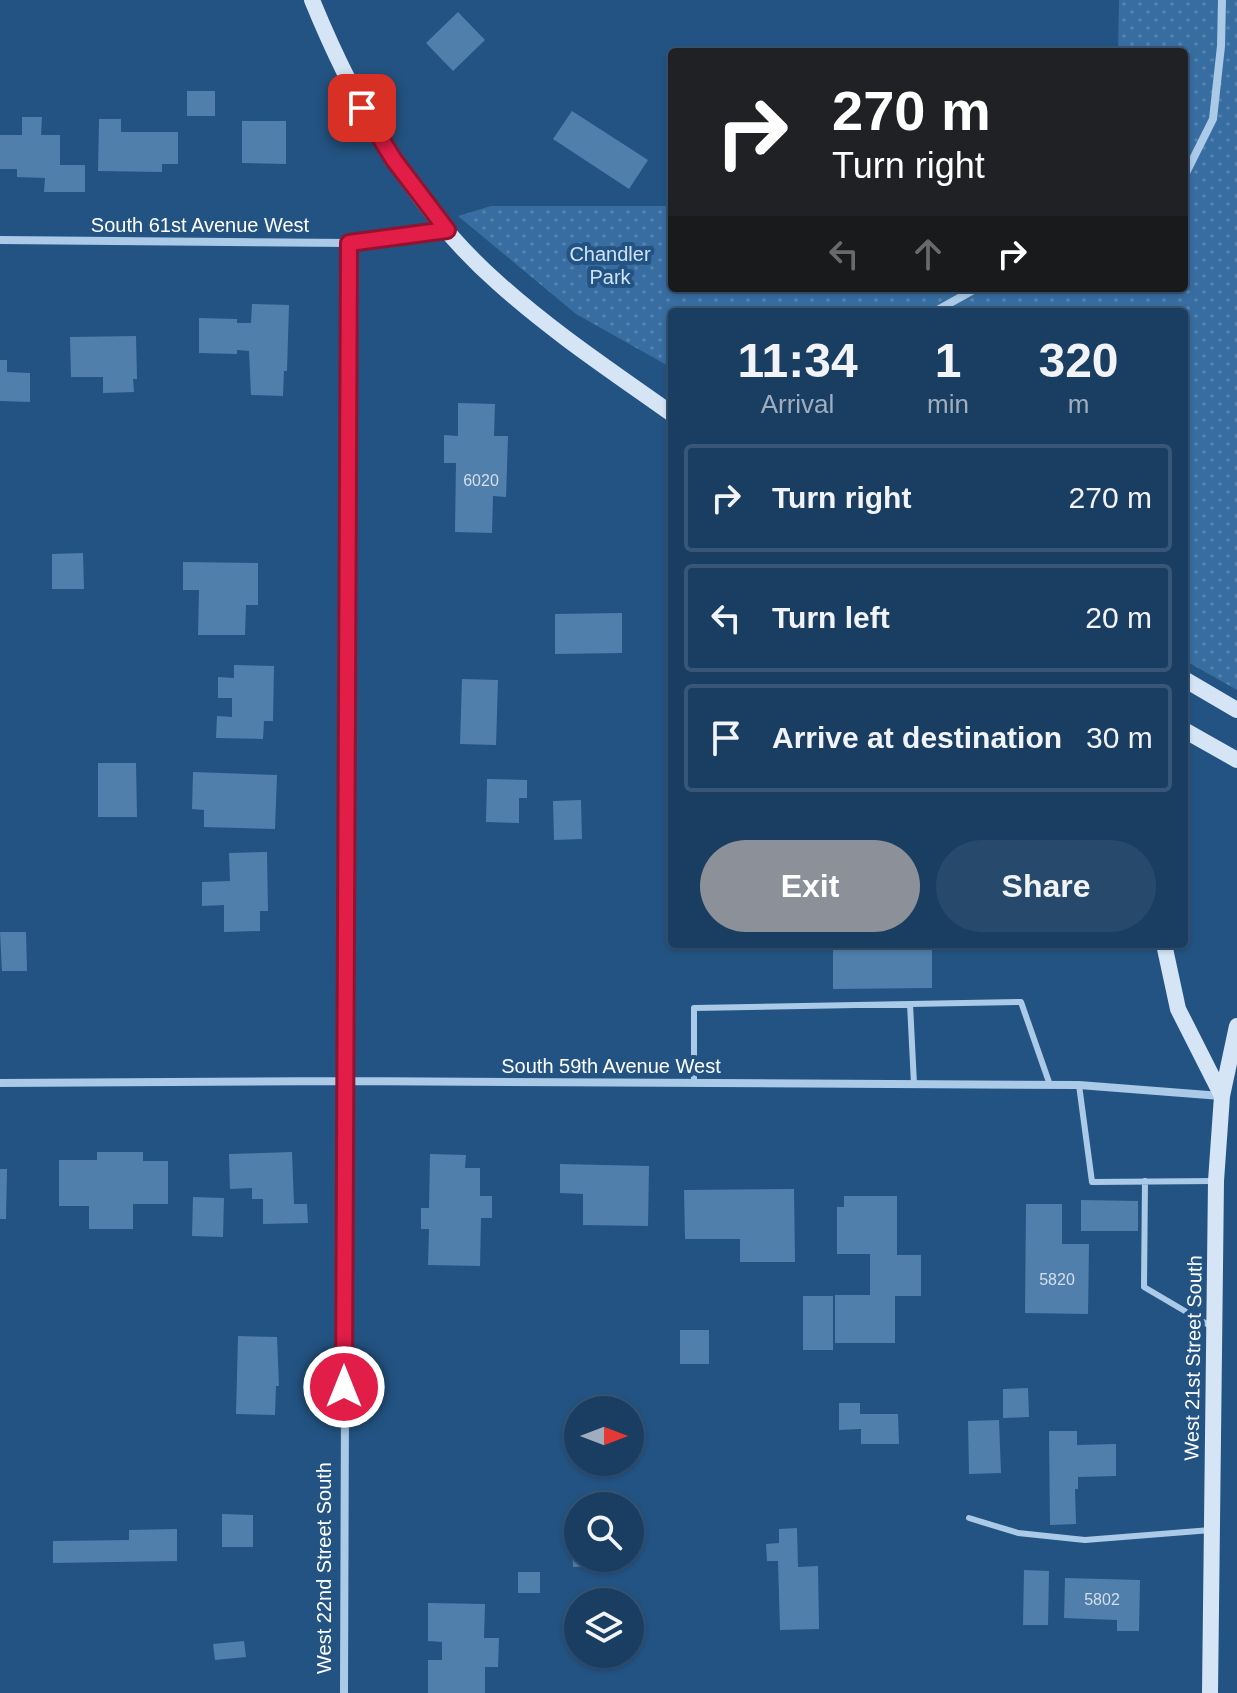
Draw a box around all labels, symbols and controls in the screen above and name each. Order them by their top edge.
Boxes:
pin [328,74,396,142]
text: 270 m [832,79,991,142]
icon: right [700,80,804,184]
icon: arrive [340,86,384,130]
text: Turn right [832,145,985,186]
street label: South 61st Avenue West [91,214,310,236]
icon: left [822,232,866,276]
icon: ahead [906,232,950,276]
icon: right [990,232,1034,276]
park label: Chandler Park [569,243,651,288]
text: 11:34 [737,334,858,387]
text: 1 [935,334,961,387]
text: 320 [1038,334,1119,387]
text: Arrival [761,389,834,419]
text: min [927,389,969,419]
text: m [1068,389,1089,419]
house number: 6020 [463,472,499,489]
icon: right [704,476,748,520]
text: Turn right [772,481,911,514]
text: 270 m [1069,481,1152,514]
icon: left [704,596,748,640]
text: Turn left [772,601,890,634]
text: 20 m [1085,601,1152,634]
icon: arrive [704,716,748,760]
text: Arrive at destination [772,721,1062,754]
text: 30 m [1086,721,1153,754]
button: Exit [700,840,920,932]
button: Share [936,840,1156,932]
street label: South 59th Avenue West [501,1055,721,1077]
street label: West 21st Street South [1180,1255,1206,1461]
house number: 5820 [1039,1271,1075,1288]
position arrow [302,1345,386,1429]
north arrow [564,1396,644,1476]
map controls [564,1396,644,1668]
street label: West 22nd Street South [313,1462,335,1674]
button: search [564,1492,644,1572]
button: layers [564,1588,644,1668]
house number: 5802 [1084,1591,1120,1608]

